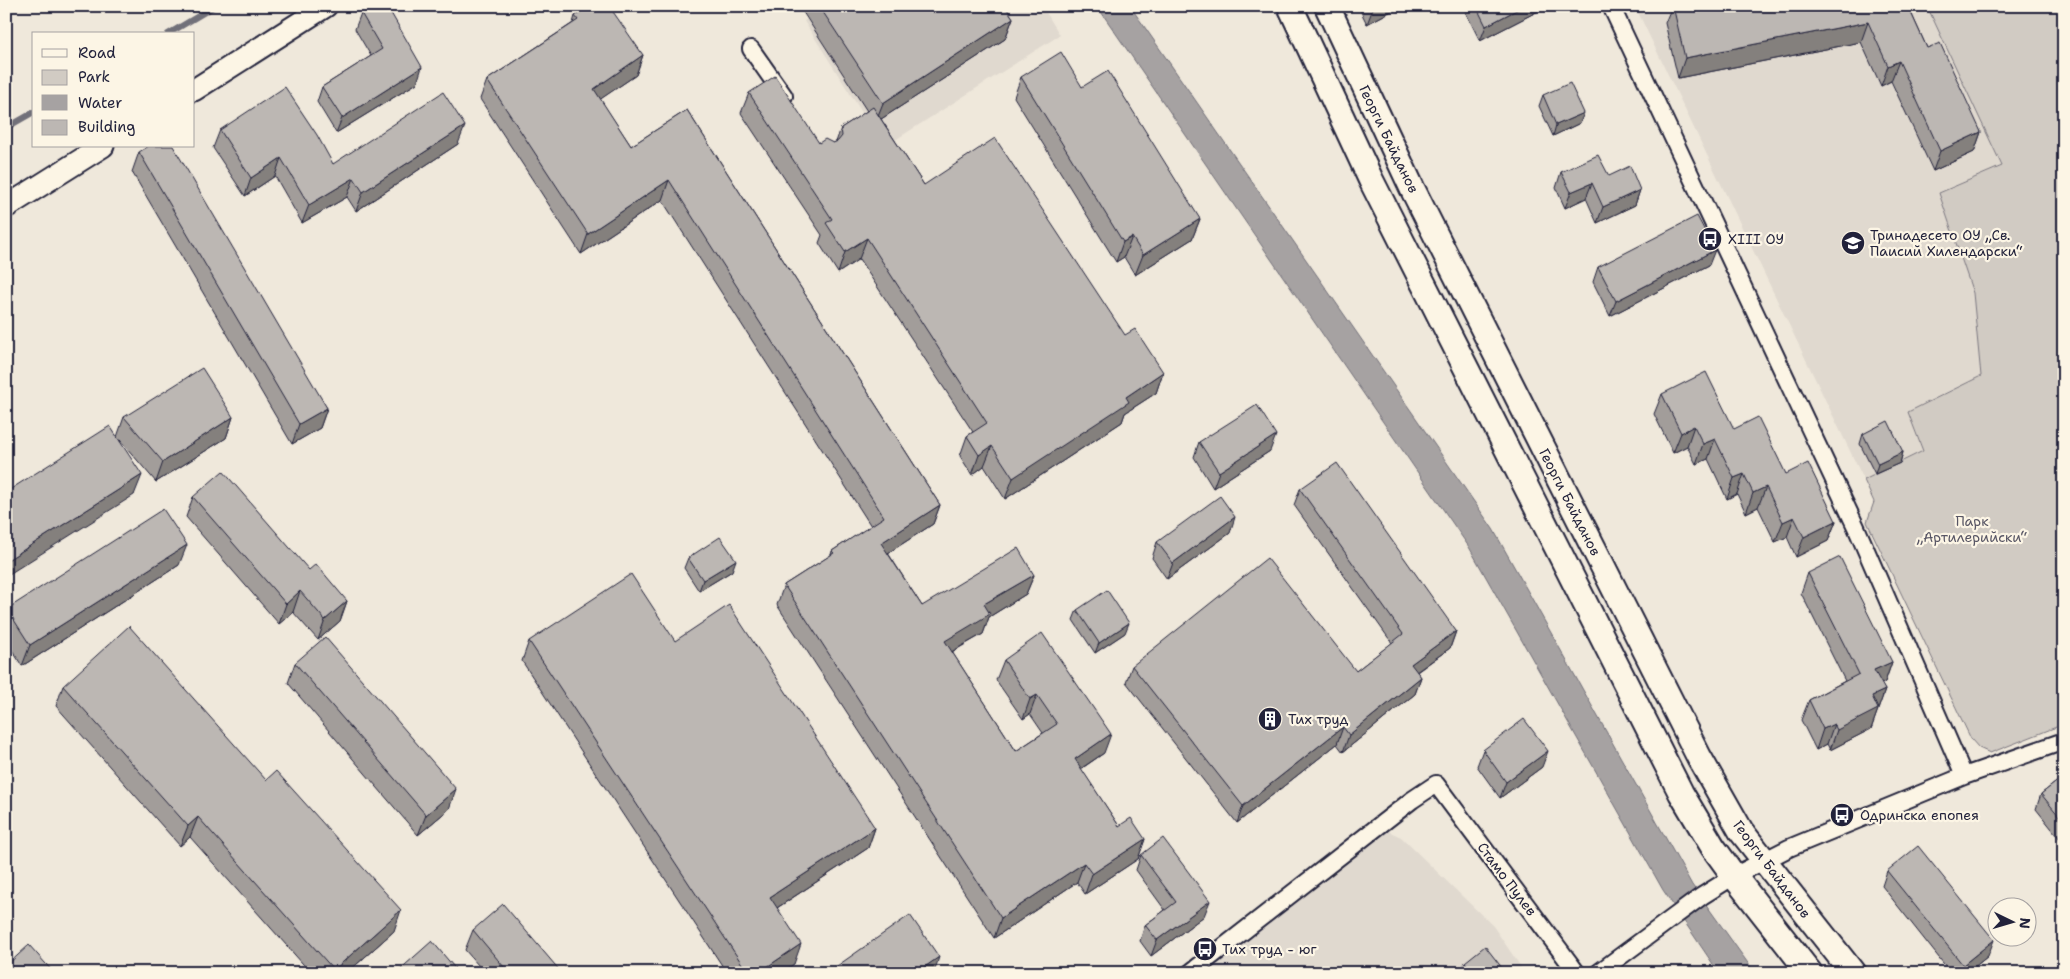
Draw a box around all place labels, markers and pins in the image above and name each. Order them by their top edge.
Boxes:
bus stop icon: XIII ОУ [1697,226,1723,252]
place label: Тринадесето ОУ „Св. Паисий Хилендарски“ [1870,226,2023,260]
place label: XIII ОУ [1728,230,1784,248]
school or university icon: Тринадесето ОУ „Св. Паисий Хилендарски“ [1840,230,1866,256]
building icon: Тих труд [1257,706,1283,732]
place label: Тих труд [1288,710,1349,728]
bus stop icon: Одринска епопея [1829,802,1855,828]
place label: Одринска епопея [1860,806,1979,824]
bus stop icon: Тих труд - юг [1192,936,1218,962]
place label: Тих труд - юг [1222,940,1318,958]

